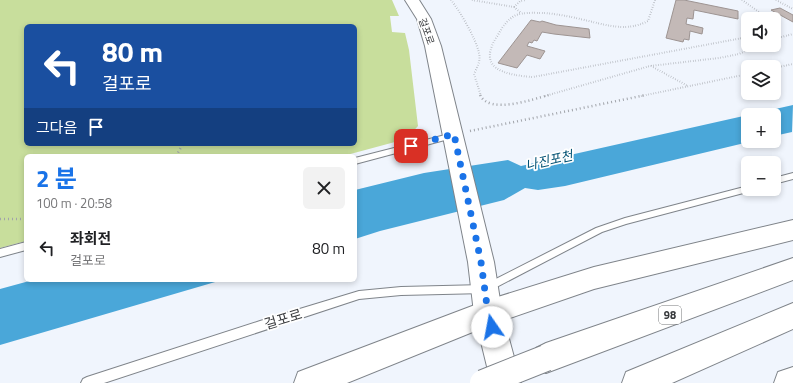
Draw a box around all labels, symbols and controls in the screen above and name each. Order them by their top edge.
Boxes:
map controls [741,12,781,196]
button: sound [741,12,781,52]
street label: 걸포로 [415,16,438,47]
text: 80 m [102,30,163,73]
icon: left [36,40,88,92]
button: layers [741,60,781,100]
text: 걸포로 [102,70,152,97]
button: + [741,108,781,148]
text: 그다음 [36,116,77,139]
icon: arrive [85,116,107,138]
pin [394,129,428,163]
icon: arrive [400,135,422,157]
water label: 나진포천 [523,145,576,175]
button: − [741,156,781,196]
text: 2 분 [36,160,77,196]
button: close [303,167,345,209]
text: 100 m · 20:58 [36,193,112,213]
text: 좌회전 [70,227,111,250]
icon: left [36,237,58,259]
text: 80 m [312,237,345,260]
text: 걸포로 [70,250,106,270]
street label: 걸포로 [261,303,305,334]
position arrow [471,306,513,348]
road number: 98 [659,306,681,324]

